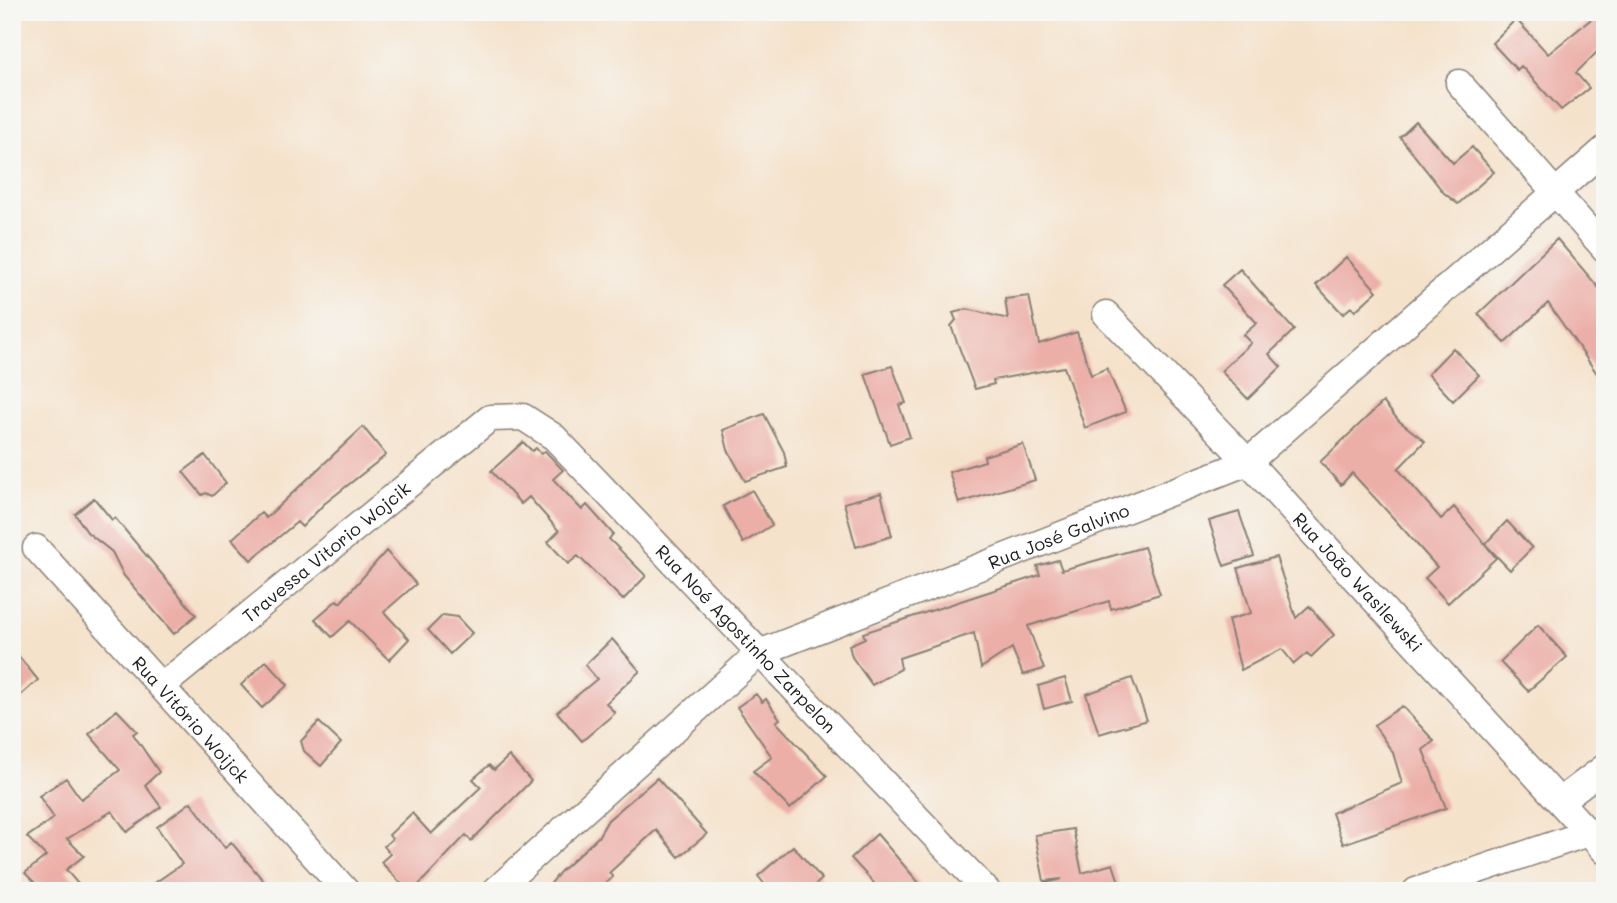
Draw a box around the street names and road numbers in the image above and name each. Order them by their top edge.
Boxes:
street label: Travessa Vitorio Wojcik [237,476,415,628]
street label: Rua José Galvino [985,498,1133,574]
street label: Rua João Wasilewski [1288,507,1428,657]
street label: Rua Noé Agostinho Zarpelon [651,539,842,738]
street label: Rua Vitório Woijck [127,651,255,788]

